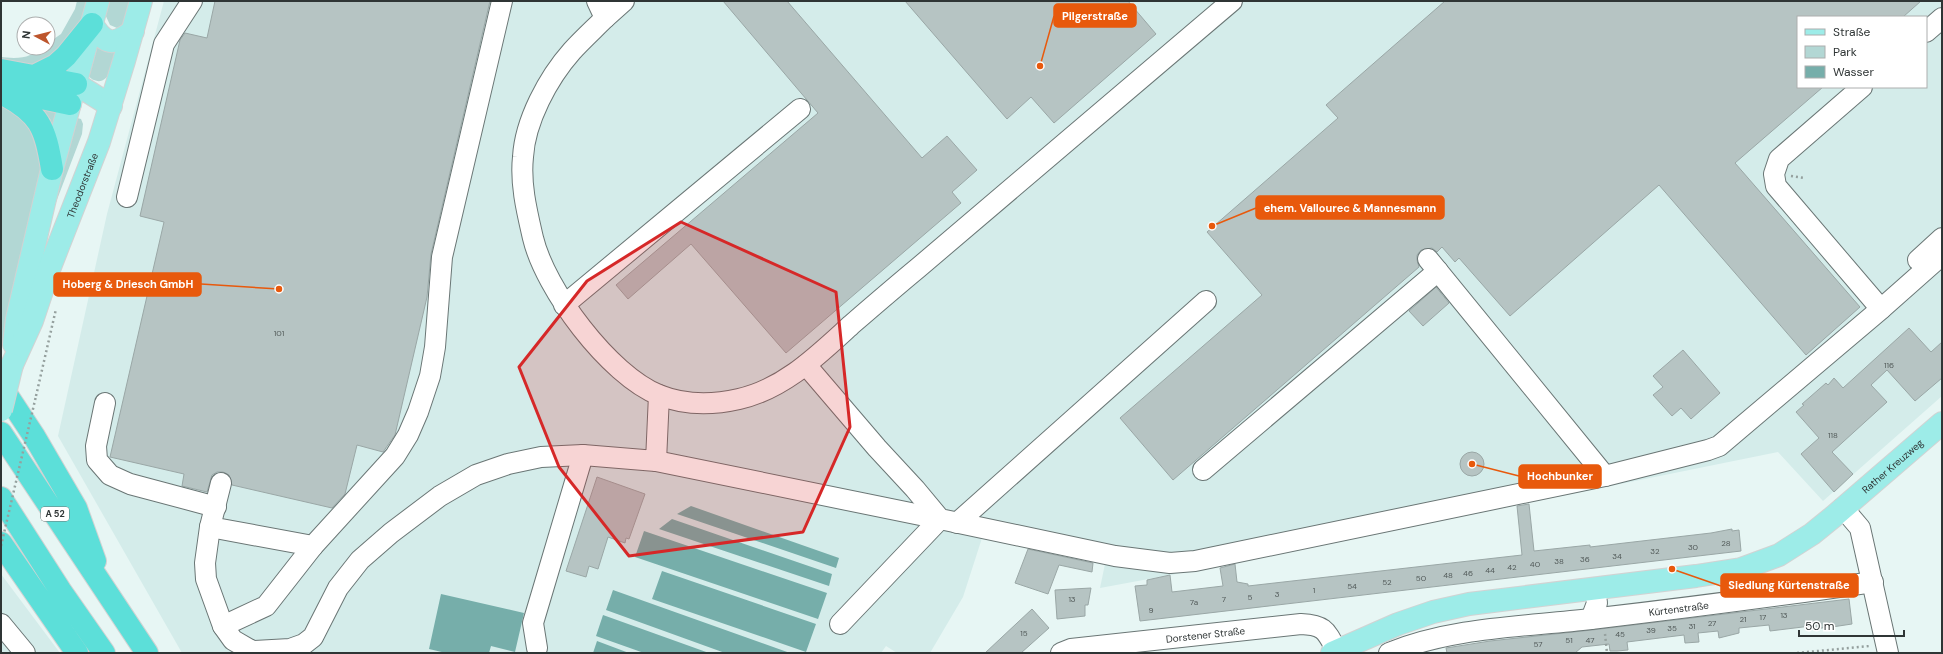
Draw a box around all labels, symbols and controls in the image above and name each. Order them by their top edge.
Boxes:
callout: Pilgerstraße [1054,4,1136,27]
text: Pilgerstraße [1062,9,1128,23]
north arrow [16,16,56,56]
legend [1797,16,1927,88]
text: Straße [1833,24,1870,40]
text: N [19,30,34,40]
text: Park [1833,44,1857,60]
text: Wasser [1833,64,1874,80]
street label: Theodorstraße [63,151,101,220]
callout: ehem. Vallourec & Mannesmann [1256,196,1444,219]
text: ehem. Vallourec & Mannesmann [1264,201,1437,215]
callout: Hoberg & Driesch GmbH [54,273,201,296]
text: Hoberg & Driesch GmbH [63,277,194,291]
house number: 101 [274,328,284,338]
house number: 116 [1884,360,1894,370]
house number: 118 [1828,430,1838,440]
street label: Rather Kreuzweg [1859,436,1926,496]
callout: Hochbunker [1519,465,1601,488]
text: Hochbunker [1527,469,1593,483]
road number: A 52 [41,507,69,521]
house number: 28 [1721,538,1731,548]
house number: 30 [1688,542,1699,552]
house number: 32 [1650,546,1660,556]
house number: 34 [1612,551,1622,561]
house number: 36 [1580,554,1590,564]
house number: 38 [1554,556,1564,566]
house number: 40 [1530,559,1541,569]
house number: 42 [1507,562,1517,572]
house number: 44 [1485,565,1495,575]
house number: 46 [1463,568,1473,578]
house number: 48 [1443,570,1453,580]
house number: 50 [1416,573,1427,583]
callout: Siedlung Kürtenstraße [1721,574,1858,597]
house number: 52 [1382,577,1392,587]
text: Siedlung Kürtenstraße [1728,578,1850,592]
house number: 54 [1347,581,1357,591]
house number: 1 [1313,585,1315,595]
house number: 3 [1275,589,1280,599]
house number: 5 [1248,592,1253,602]
house number: 13 [1068,594,1076,604]
house number: 7 [1222,594,1226,604]
house number: 7a [1190,597,1198,607]
street label: Kürtenstraße [1648,598,1710,619]
house number: 9 [1148,605,1154,615]
house number: 13 [1780,610,1788,620]
house number: 17 [1760,612,1766,622]
scale bar [1799,612,1904,638]
house number: 21 [1739,614,1747,624]
house number: 27 [1708,618,1716,628]
text: 50 m [1805,618,1834,634]
house number: 31 [1688,621,1696,631]
house number: 35 [1667,623,1677,633]
street label: Dorstener Straße [1165,624,1246,645]
house number: 39 [1646,625,1656,635]
house number: 15 [1020,628,1028,638]
house number: 45 [1615,629,1625,639]
house number: 51 [1565,635,1573,645]
house number: 47 [1585,635,1595,645]
house number: 57 [1533,639,1543,649]

